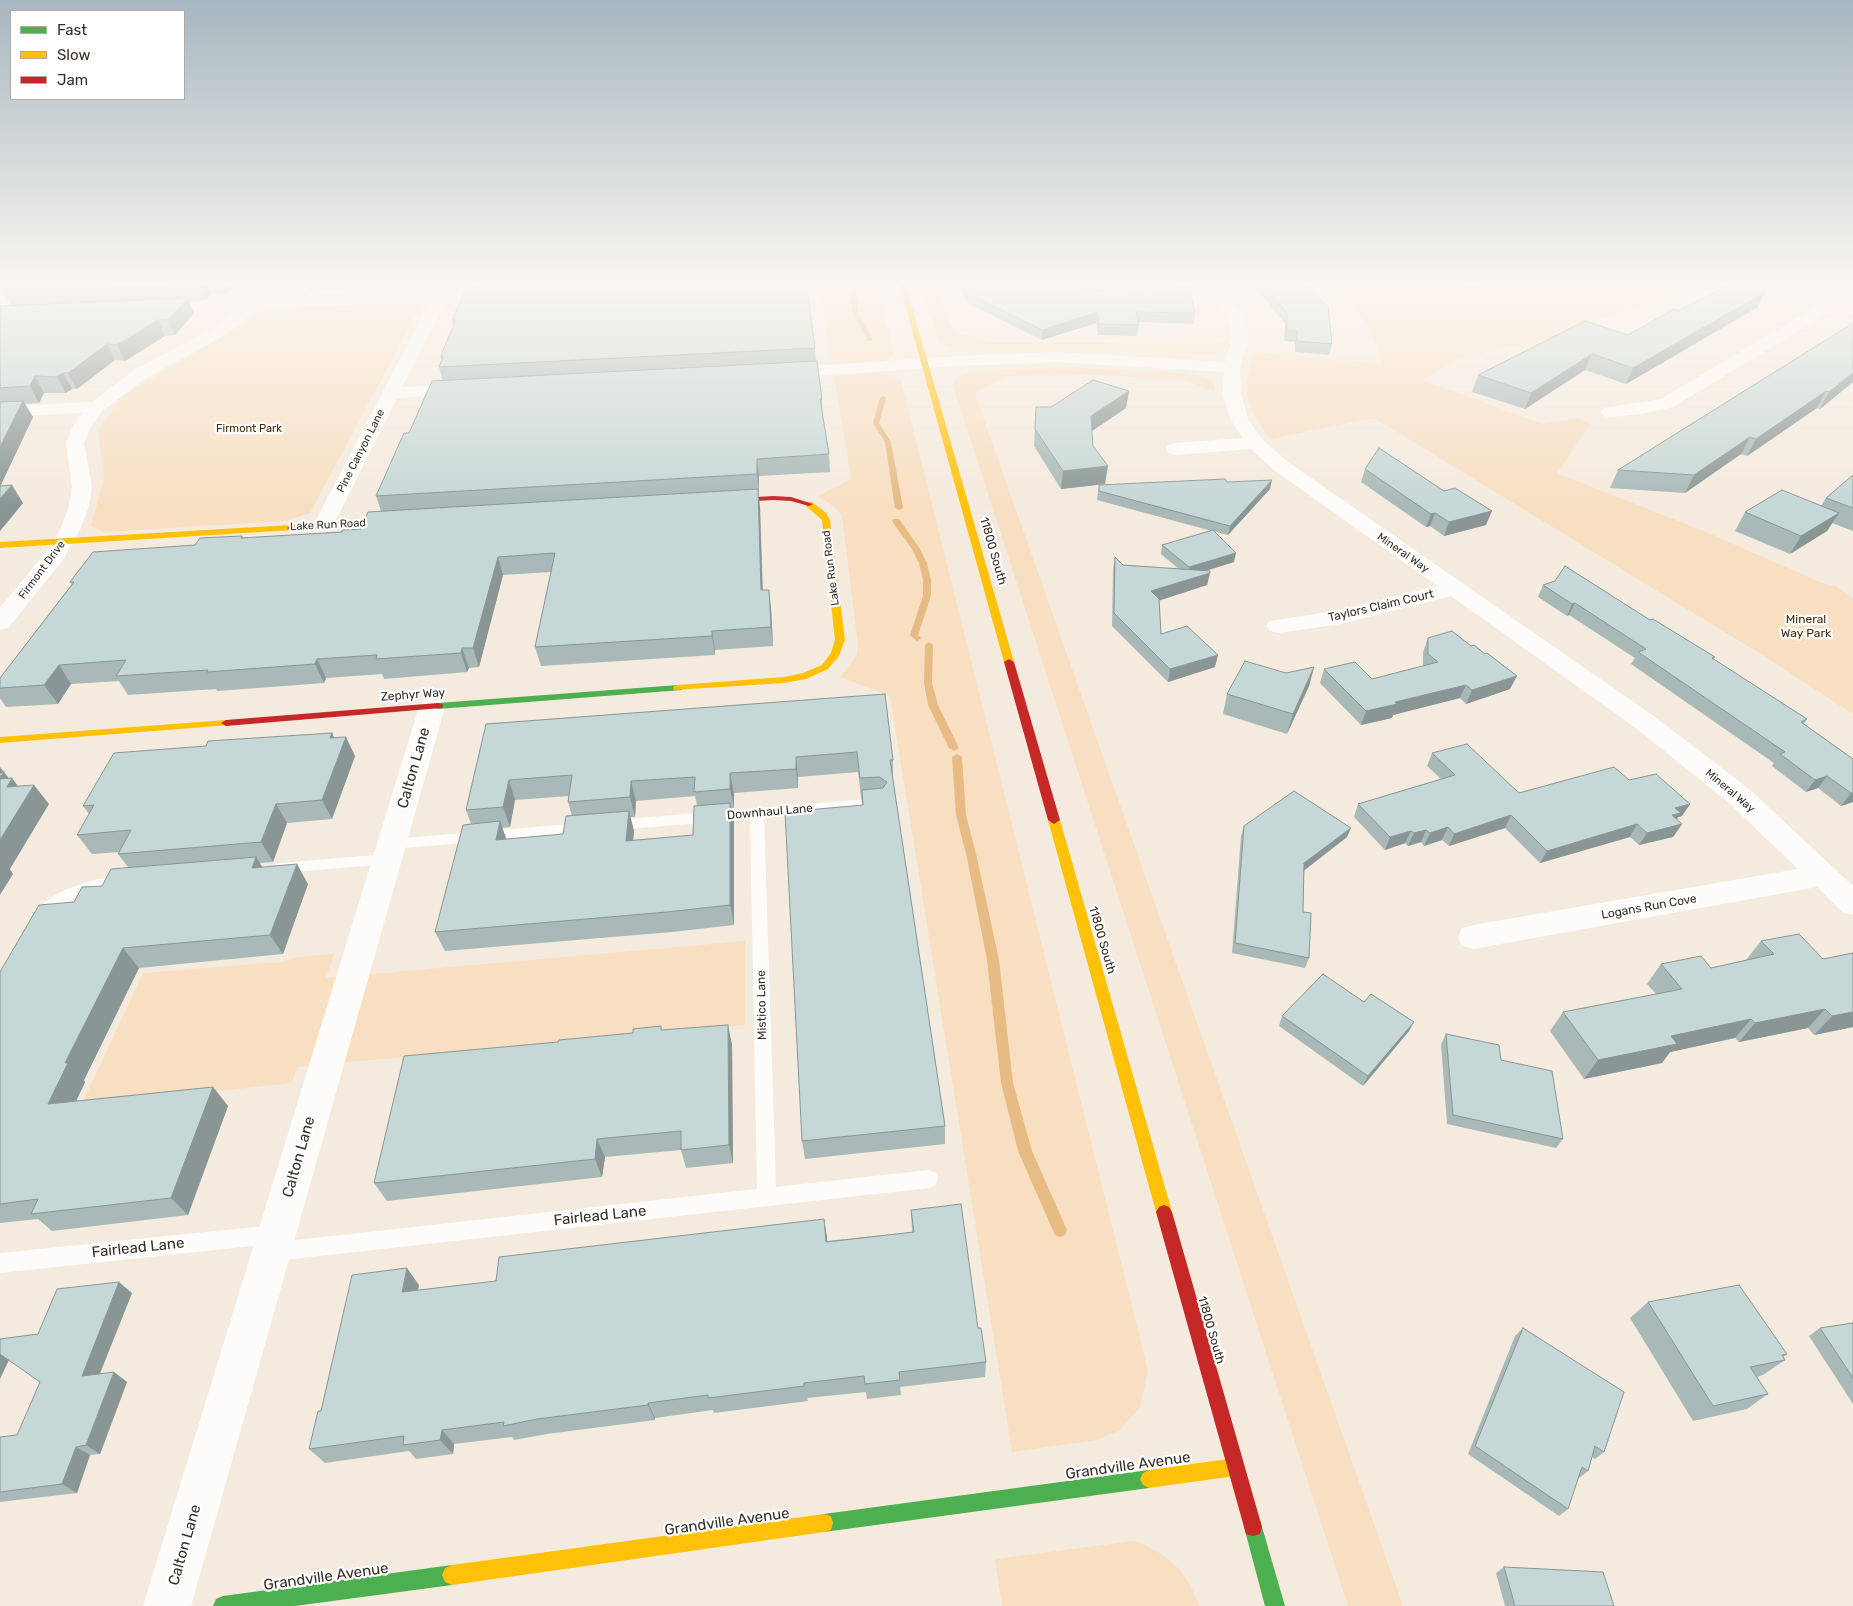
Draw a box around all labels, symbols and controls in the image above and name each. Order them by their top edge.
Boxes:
legend [10,10,185,100]
text: Fast [57,21,87,39]
text: Slow [57,46,90,64]
text: Jam [57,71,88,89]
street label: Pine Canyon Lane [334,407,388,495]
park label: Firmont Park [216,422,282,436]
street label: Lake Run Road [290,516,366,534]
street label: 11800 South [976,516,1010,586]
street label: Lake Run Road [820,530,842,606]
street label: Mineral Way [1375,530,1431,576]
street label: Firmont Drive [16,538,68,602]
street label: Taylors Claim Court [1327,587,1435,625]
park label: Mineral Way Park [1781,613,1831,641]
street label: Zephyr Way [380,686,446,704]
street label: Calton Lane [394,725,434,811]
street label: Mineral Way [1703,767,1757,815]
street label: Downhaul Lane [726,801,814,823]
street label: Logans Run Cove [1600,892,1698,922]
street label: 11800 South [1085,905,1119,975]
street label: Mistico Lane [754,970,770,1040]
street label: Calton Lane [279,1114,319,1200]
street label: Fairlead Lane [553,1202,647,1230]
street label: Fairlead Lane [91,1234,185,1262]
street label: 11800 South [1194,1295,1228,1365]
street label: Grandville Avenue [1064,1448,1192,1484]
street label: Calton Lane [165,1502,205,1588]
street label: Grandville Avenue [663,1504,791,1540]
street label: Grandville Avenue [262,1559,390,1595]

